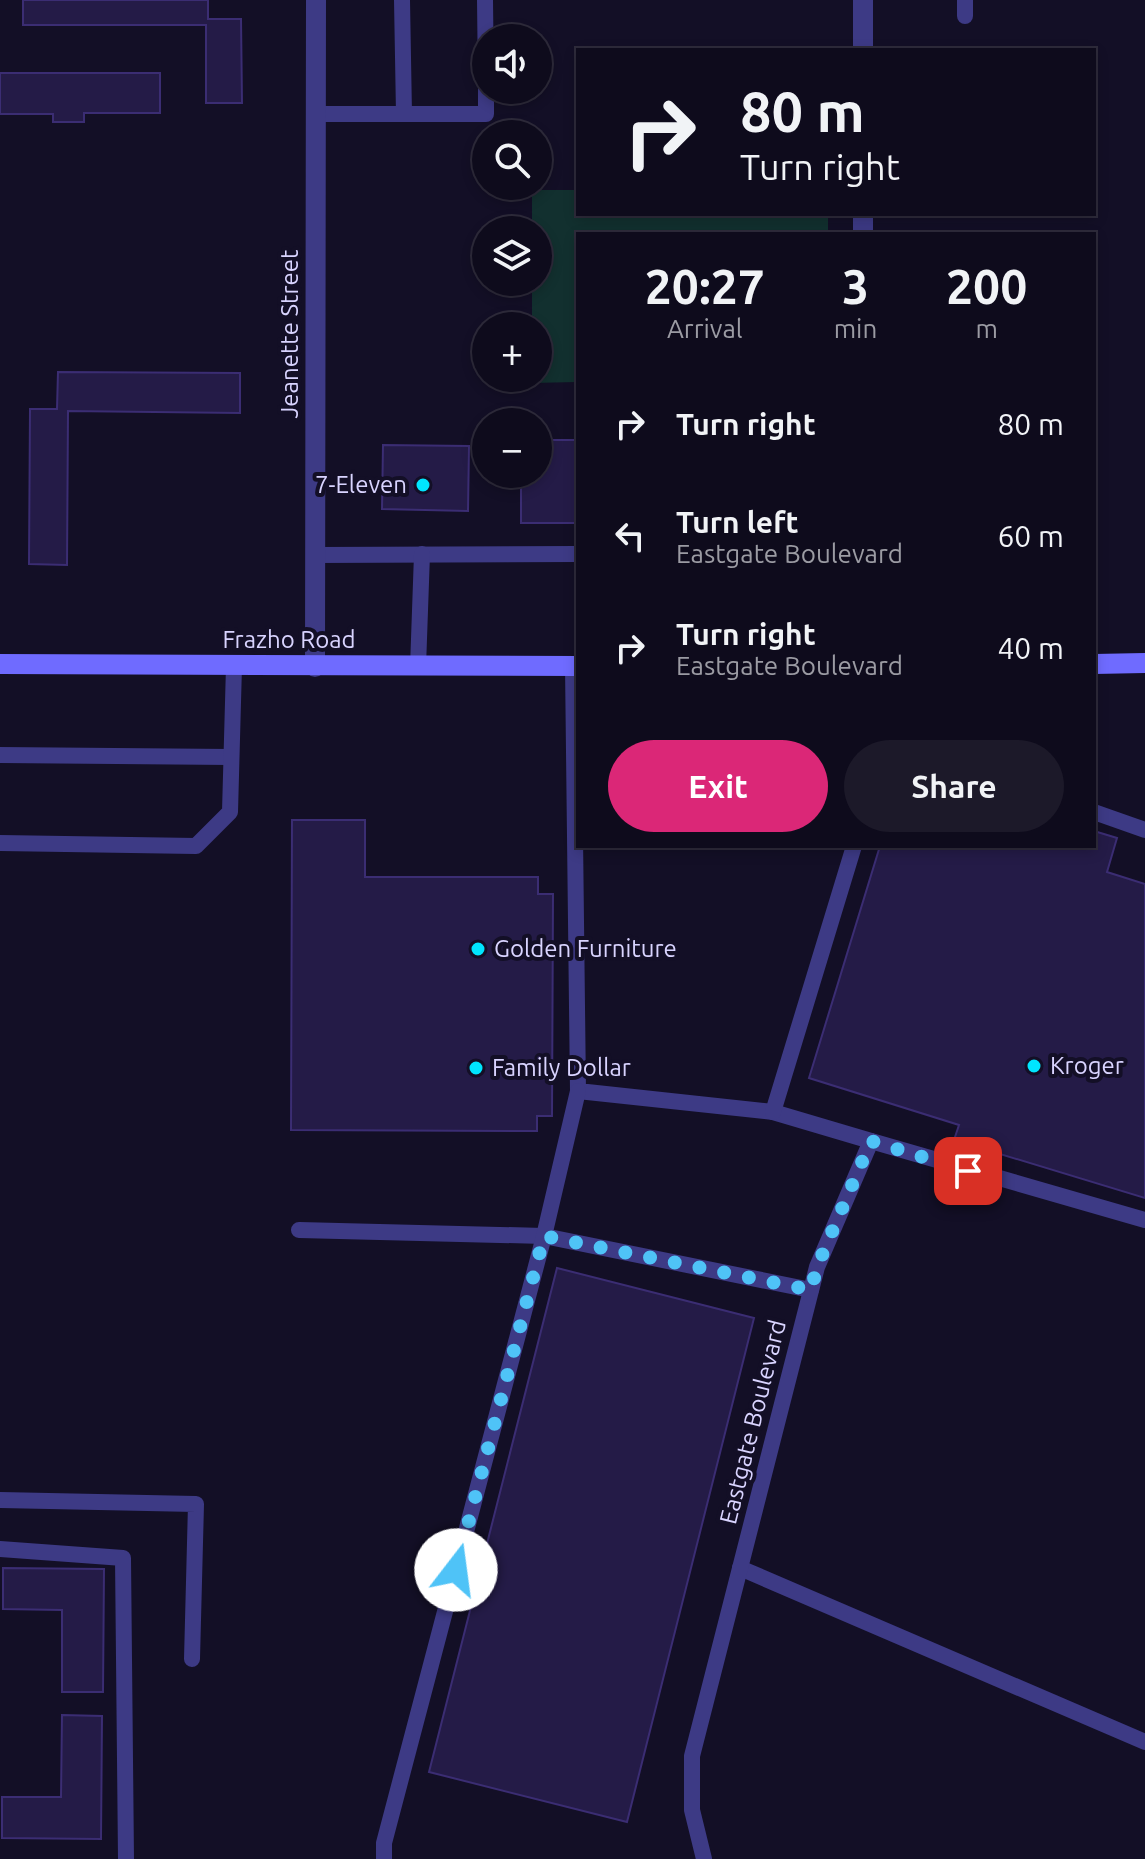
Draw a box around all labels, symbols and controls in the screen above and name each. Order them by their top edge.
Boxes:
map controls [472,24,552,488]
button: sound [472,24,552,104]
icon: right [608,80,712,184]
text: 80 m [740,80,865,143]
button: search [472,120,552,200]
text: Turn right [740,146,900,187]
button: layers [472,216,552,296]
street label: Jeanette Street [276,249,303,418]
text: 20:27 [645,259,765,313]
text: 3 [842,259,869,313]
text: 200 [946,259,1027,313]
button: + [472,312,552,392]
text: Arrival [667,314,743,343]
text: min [834,314,877,343]
text: m [975,314,998,343]
icon: right [608,402,652,446]
text: Turn right [676,407,816,441]
text: 80 m [997,407,1064,441]
button: − [472,408,552,488]
place label: 7-Eleven [315,471,407,498]
marker: 7-Eleven [414,476,432,494]
text: Turn left [676,505,798,539]
icon: left [608,514,652,558]
text: 60 m [997,519,1064,553]
text: Eastgate Boulevard [676,539,903,568]
text: Turn right [676,617,816,651]
street label: Frazho Road [222,626,356,653]
icon: right [608,626,652,670]
text: 40 m [997,631,1064,665]
text: Eastgate Boulevard [676,651,903,680]
button: Exit [608,740,828,832]
button: Share [844,740,1064,832]
place label: Golden Furniture [494,935,677,962]
marker: Golden Furniture [469,940,487,958]
place label: Kroger [1050,1052,1124,1079]
place label: Family Dollar [492,1054,631,1081]
marker: Kroger [1025,1057,1043,1075]
marker: Family Dollar [467,1059,485,1077]
pin [934,1137,1002,1205]
icon: arrive [946,1149,990,1193]
street label: Eastgate Boulevard [714,1317,791,1527]
position arrow [414,1528,498,1612]

